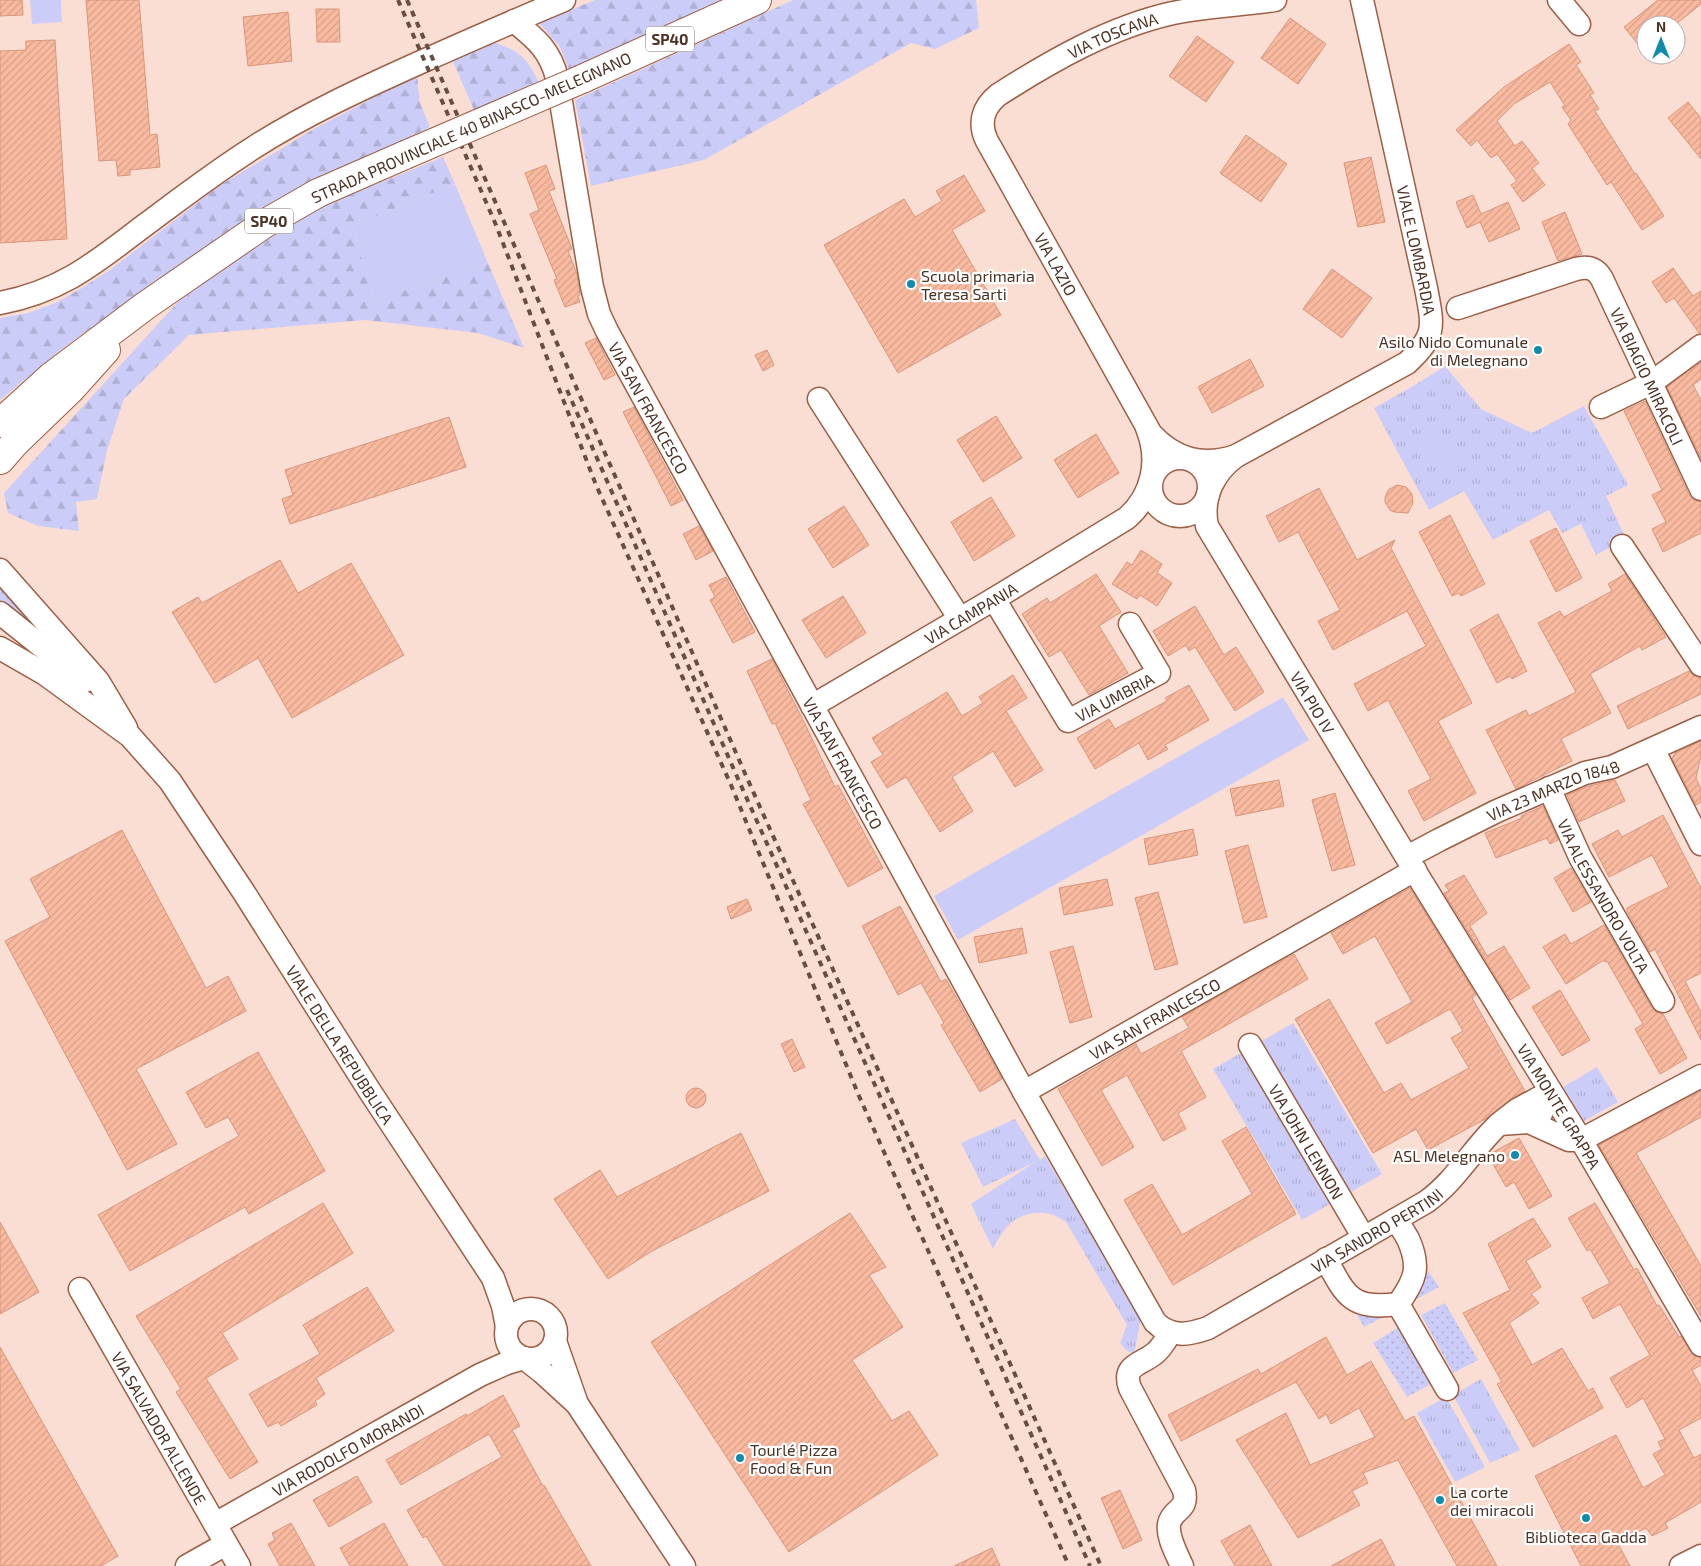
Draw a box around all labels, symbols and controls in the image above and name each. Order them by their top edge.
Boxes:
street label: VIA TOSCANA [1064,8,1160,62]
north arrow [1636,15,1686,65]
text: N [1656,18,1666,35]
road number: SP40 [646,26,694,52]
street label: STRADA PROVINCIALE 40 BINASCO-MELEGNANO [308,47,634,207]
street label: VIALE LOMBARDIA [1394,183,1440,316]
road number: SP40 [245,208,293,234]
street label: VIA LAZIO [1031,229,1081,299]
place label: Scuola primaria Teresa Sarti [921,266,1035,303]
marker: Scuola primaria Teresa Sarti [905,278,917,290]
street label: VIA BIAGIO MIRACOLI [1607,304,1688,448]
place label: Asilo Nido Comunale di Melegnano [1379,332,1528,369]
street label: VIA SAN FRANCESCO [605,338,693,477]
marker: Asilo Nido Comunale di Melegnano [1532,344,1544,356]
street label: VIA CAMPANIA [921,578,1020,647]
street label: VIA UMBRIA [1072,668,1157,725]
street label: VIA PIO IV [1287,668,1339,737]
street label: VIA SAN FRANCESCO [800,694,887,832]
street label: VIA 23 MARZO 1848 [1483,755,1622,824]
street label: VIA ALESSANDRO VOLTA [1555,816,1654,976]
street label: VIALE DELLA REPUBBLICA [283,962,398,1127]
street label: VIA SAN FRANCESCO [1086,973,1223,1063]
street label: VIA MONTE GRAPPA [1514,1040,1605,1172]
street label: VIA JOHN LENNON [1266,1081,1348,1202]
place label: ASL Melegnano [1393,1146,1505,1165]
marker: ASL Melegnano [1509,1149,1521,1161]
street label: VIA SANDRO PERTINI [1307,1184,1446,1276]
street label: VIA SALVADOR ALLENDE [108,1348,211,1507]
street label: VIA RODOLFO MORANDI [268,1399,427,1500]
place label: Tourlé Pizza Food & Fun [750,1440,838,1477]
marker: Tourlé Pizza Food & Fun [734,1452,746,1464]
place label: La corte dei miracoli [1450,1482,1534,1519]
marker: La corte dei miracoli [1434,1494,1446,1506]
marker: Biblioteca Gadda [1580,1512,1592,1524]
place label: Biblioteca Gadda [1525,1527,1647,1546]

